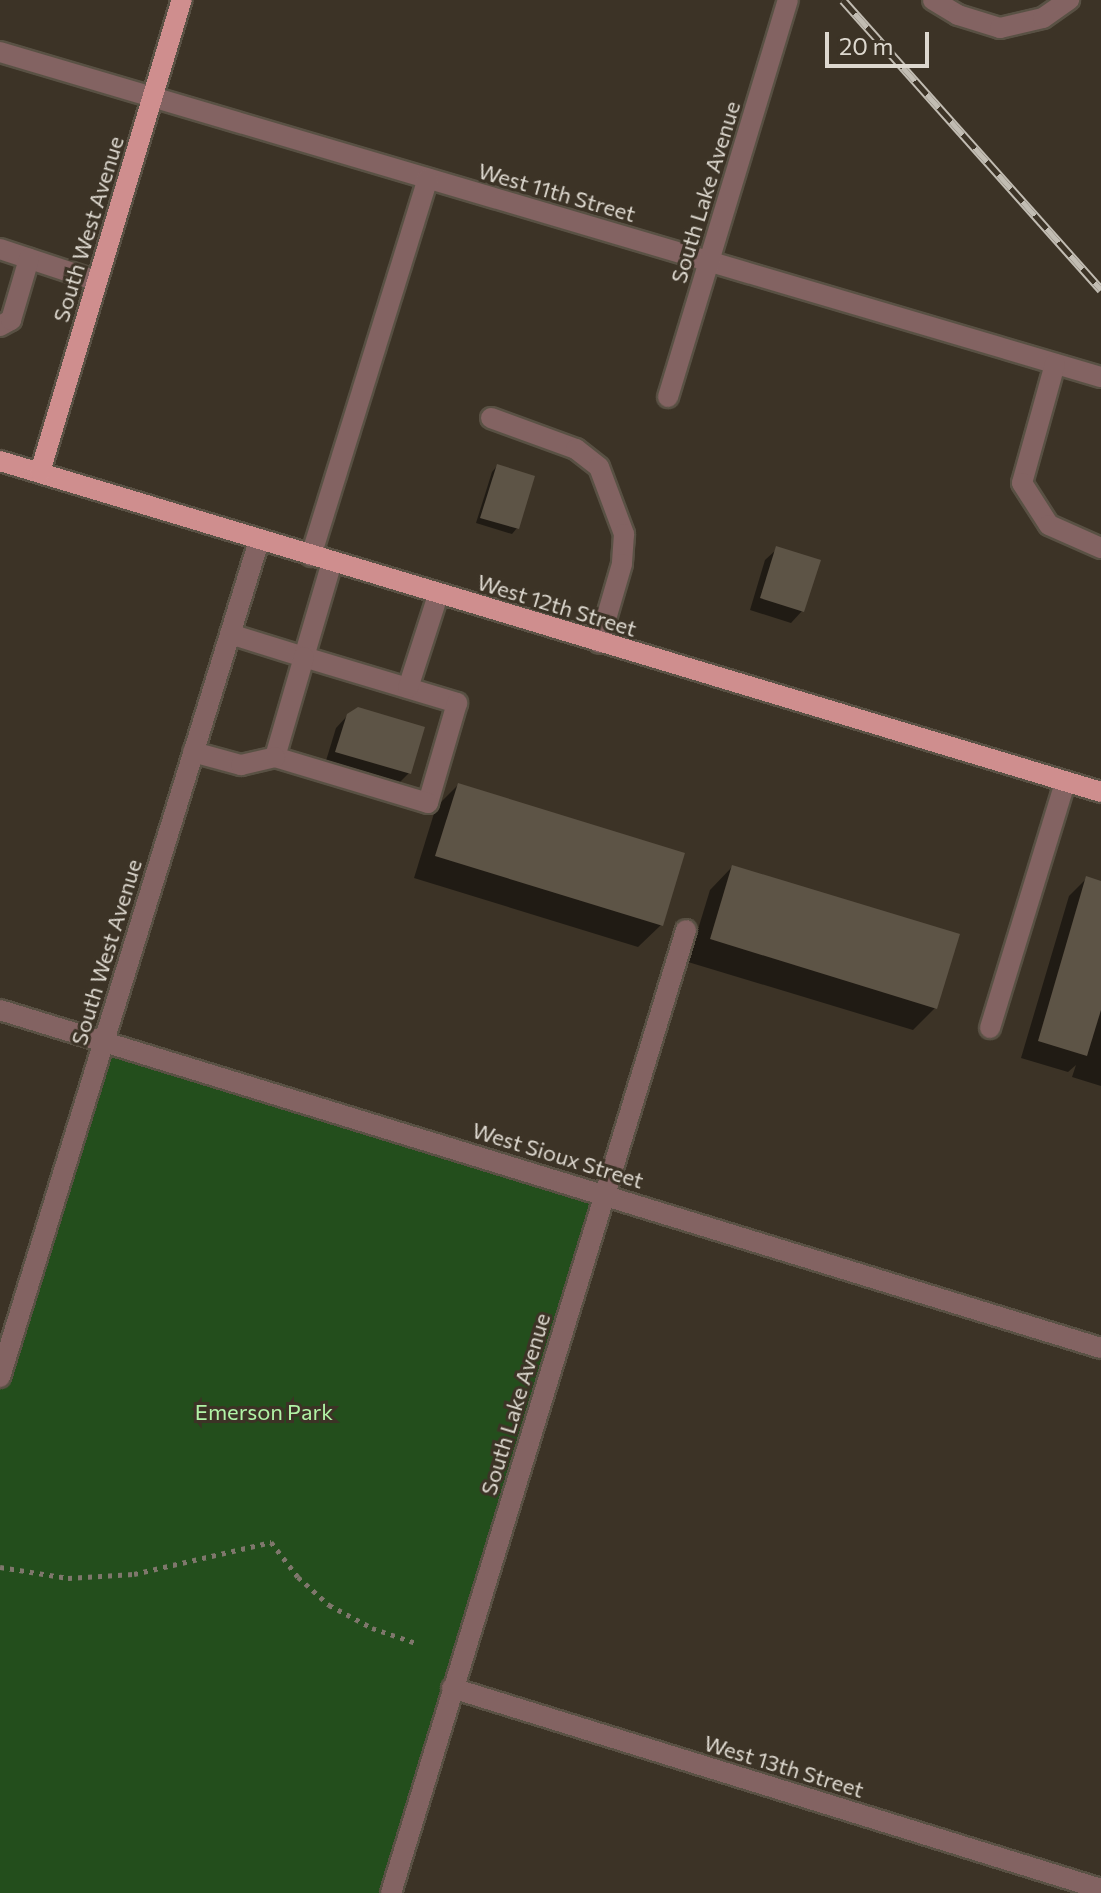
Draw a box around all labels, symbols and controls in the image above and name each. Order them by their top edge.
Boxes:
scale bar [829,16,933,66]
text: 20 m [839,31,893,60]
street label: South Lake Avenue [665,98,745,286]
street label: South West Avenue [47,133,129,325]
street label: West 11th Street [475,157,639,227]
street label: West 12th Street [474,568,640,642]
street label: South West Avenue [65,856,147,1048]
street label: West Sioux Street [469,1116,647,1194]
street label: South Lake Avenue [475,1310,555,1498]
park label: Emerson Park [195,1399,333,1425]
street label: West 13th Street [701,1729,867,1803]

